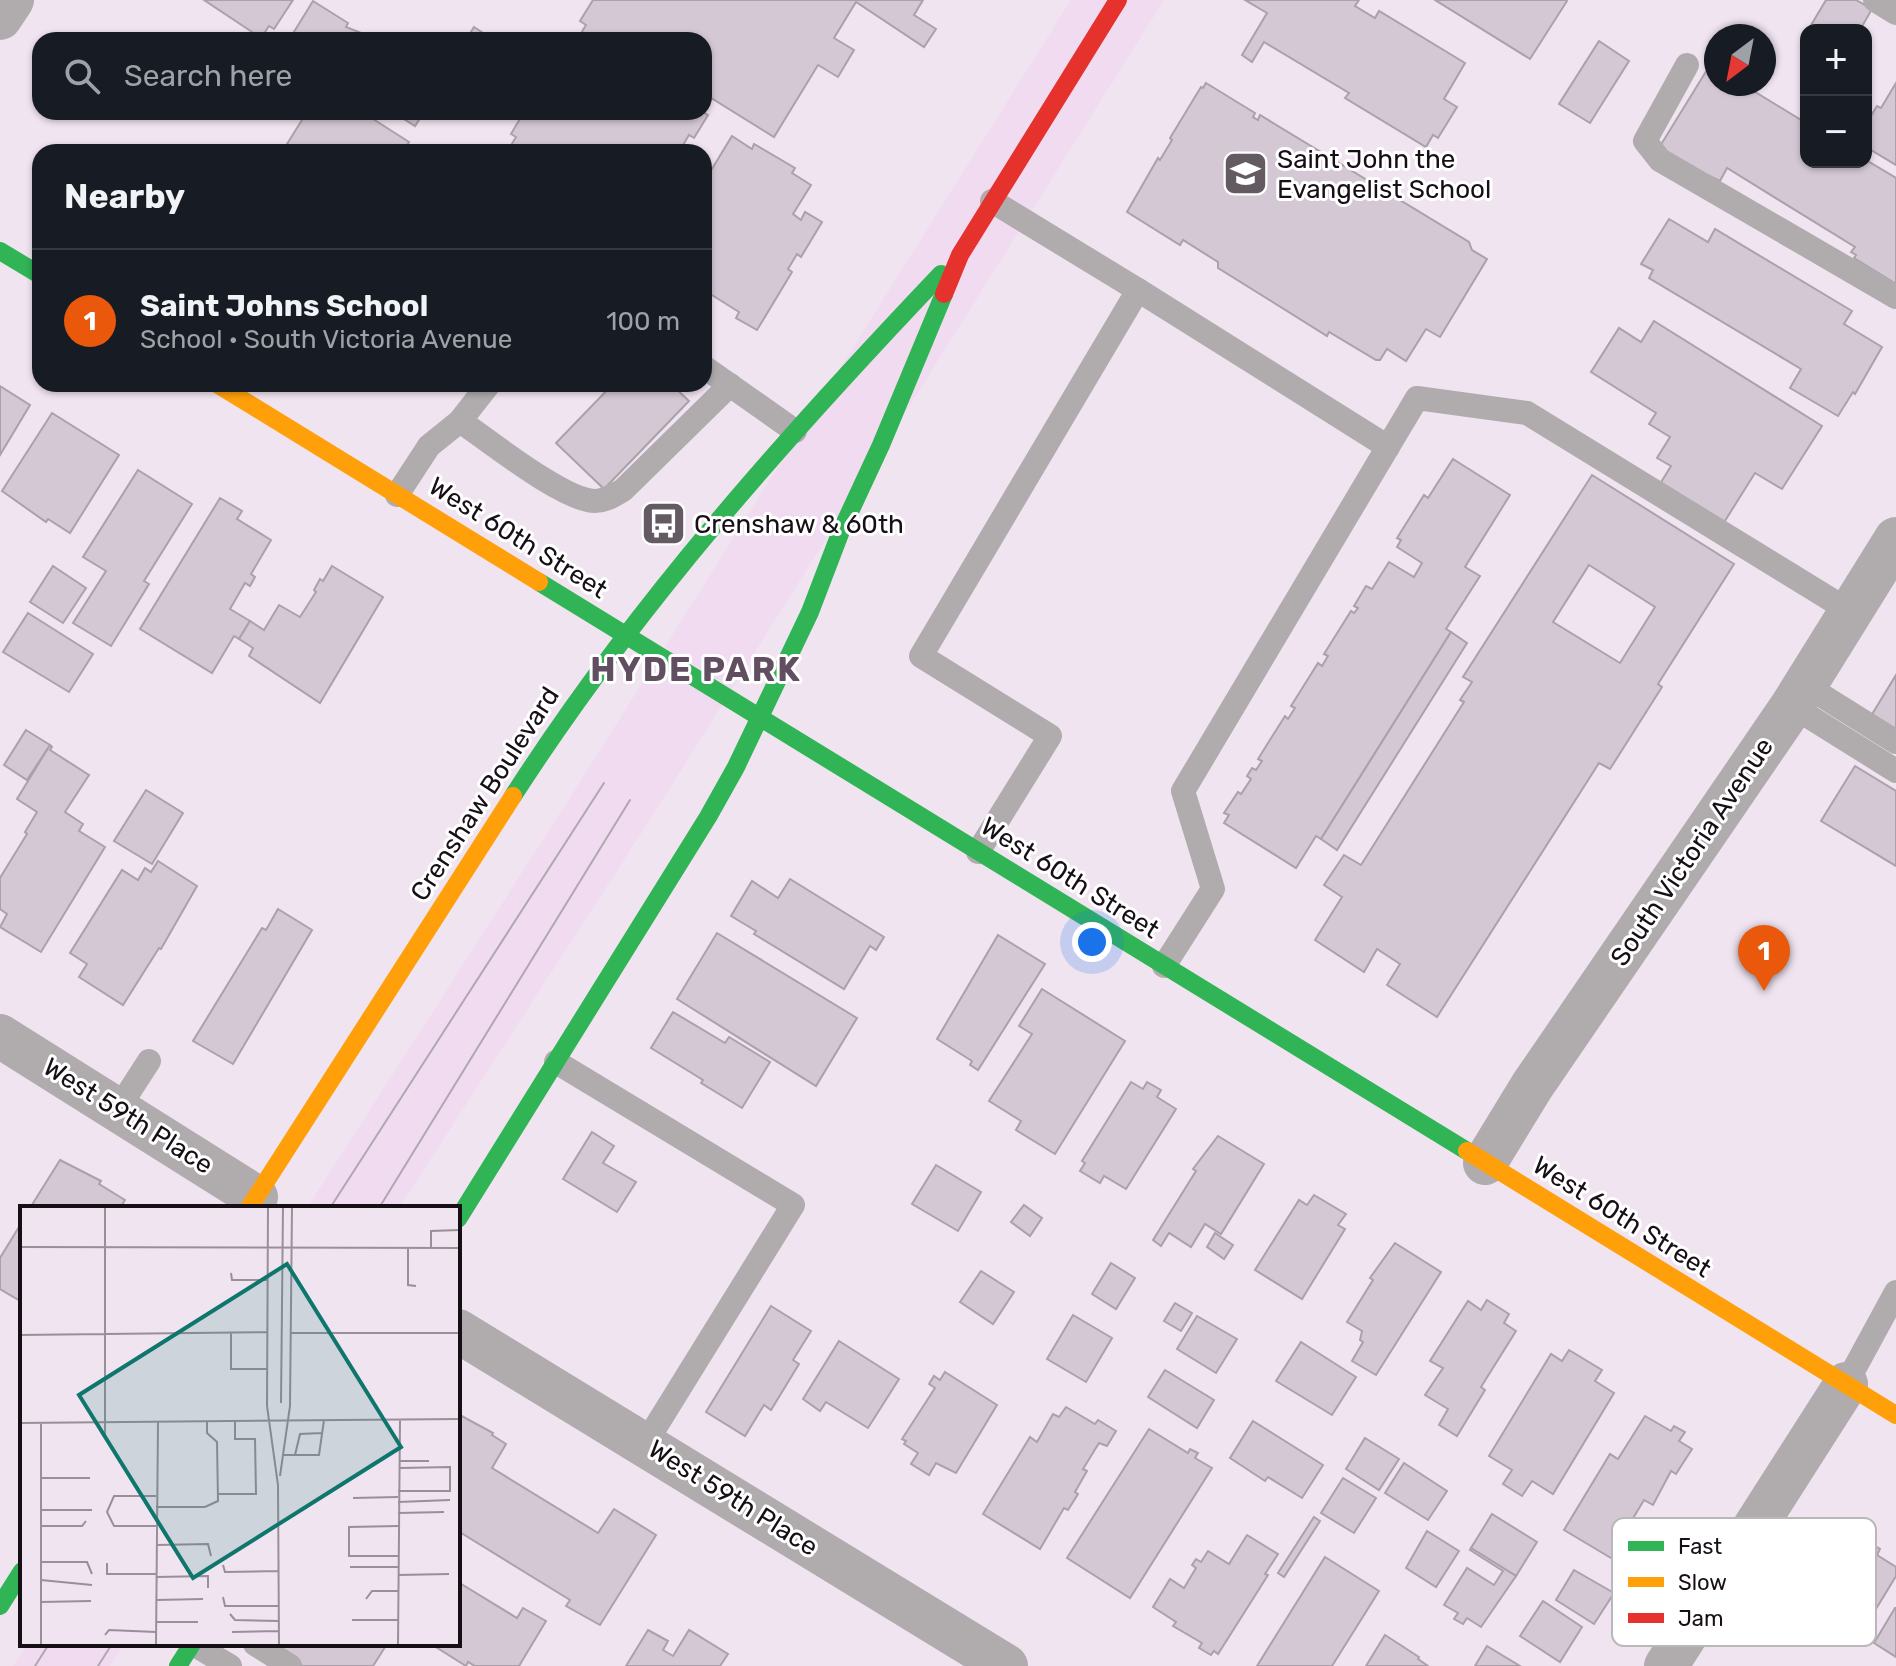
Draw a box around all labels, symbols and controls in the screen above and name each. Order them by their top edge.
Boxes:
north arrow [1704,24,1776,96]
map controls [1800,24,1872,168]
button: + [1800,24,1872,96]
search box [32,32,712,120]
icon: search [60,54,104,98]
text: Search here [124,58,292,94]
button: − [1800,96,1872,168]
place label: Saint John the Evangelist School [1277,144,1491,205]
school or university icon: Saint John the Evangelist School [1222,150,1270,198]
text: Nearby [64,176,185,217]
text: Saint Johns School [140,288,428,324]
text: 1 [84,306,96,337]
text: 100 m [606,306,680,337]
text: School · South Victoria Avenue [140,324,512,355]
street label: West 60th Street [423,471,613,605]
bus stop icon: Crenshaw & 60th [639,500,687,548]
place label: Crenshaw & 60th [694,509,904,540]
district label: HYDE PARK [590,649,802,690]
street label: Crenshaw Boulevard [404,681,566,907]
street label: South Victoria Avenue [1604,732,1780,972]
street label: West 60th Street [975,811,1165,945]
your location [1072,922,1112,962]
pin: 1 [1738,925,1790,991]
street label: West 59th Place [37,1051,219,1181]
street label: West 60th Street [1527,1150,1717,1284]
inset map [20,1206,460,1646]
street label: West 59th Place [642,1433,824,1563]
legend [1612,1518,1876,1646]
text: Fast [1678,1533,1723,1560]
text: Slow [1678,1569,1727,1596]
text: Jam [1678,1605,1724,1632]

